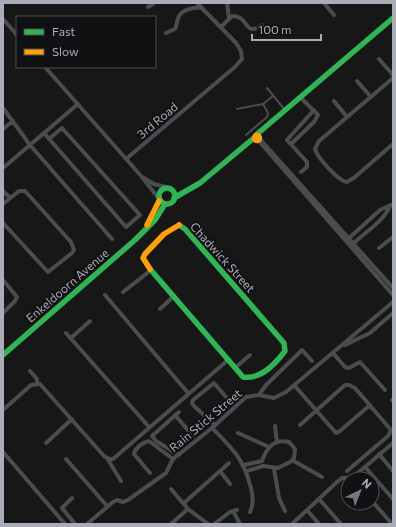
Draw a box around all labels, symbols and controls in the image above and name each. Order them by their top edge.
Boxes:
legend [16,16,156,68]
scale bar [252,16,321,42]
text: 100 m [258,22,292,36]
text: Fast [52,24,75,38]
text: Slow [52,44,79,58]
street label: 3rd Road [134,99,180,141]
street label: Chadwick Street [188,219,258,295]
street label: Enkeldoorn Avenue [23,245,111,325]
street label: Rain Stick Street [166,386,244,454]
north arrow [340,471,380,511]
text: N [360,476,375,491]

